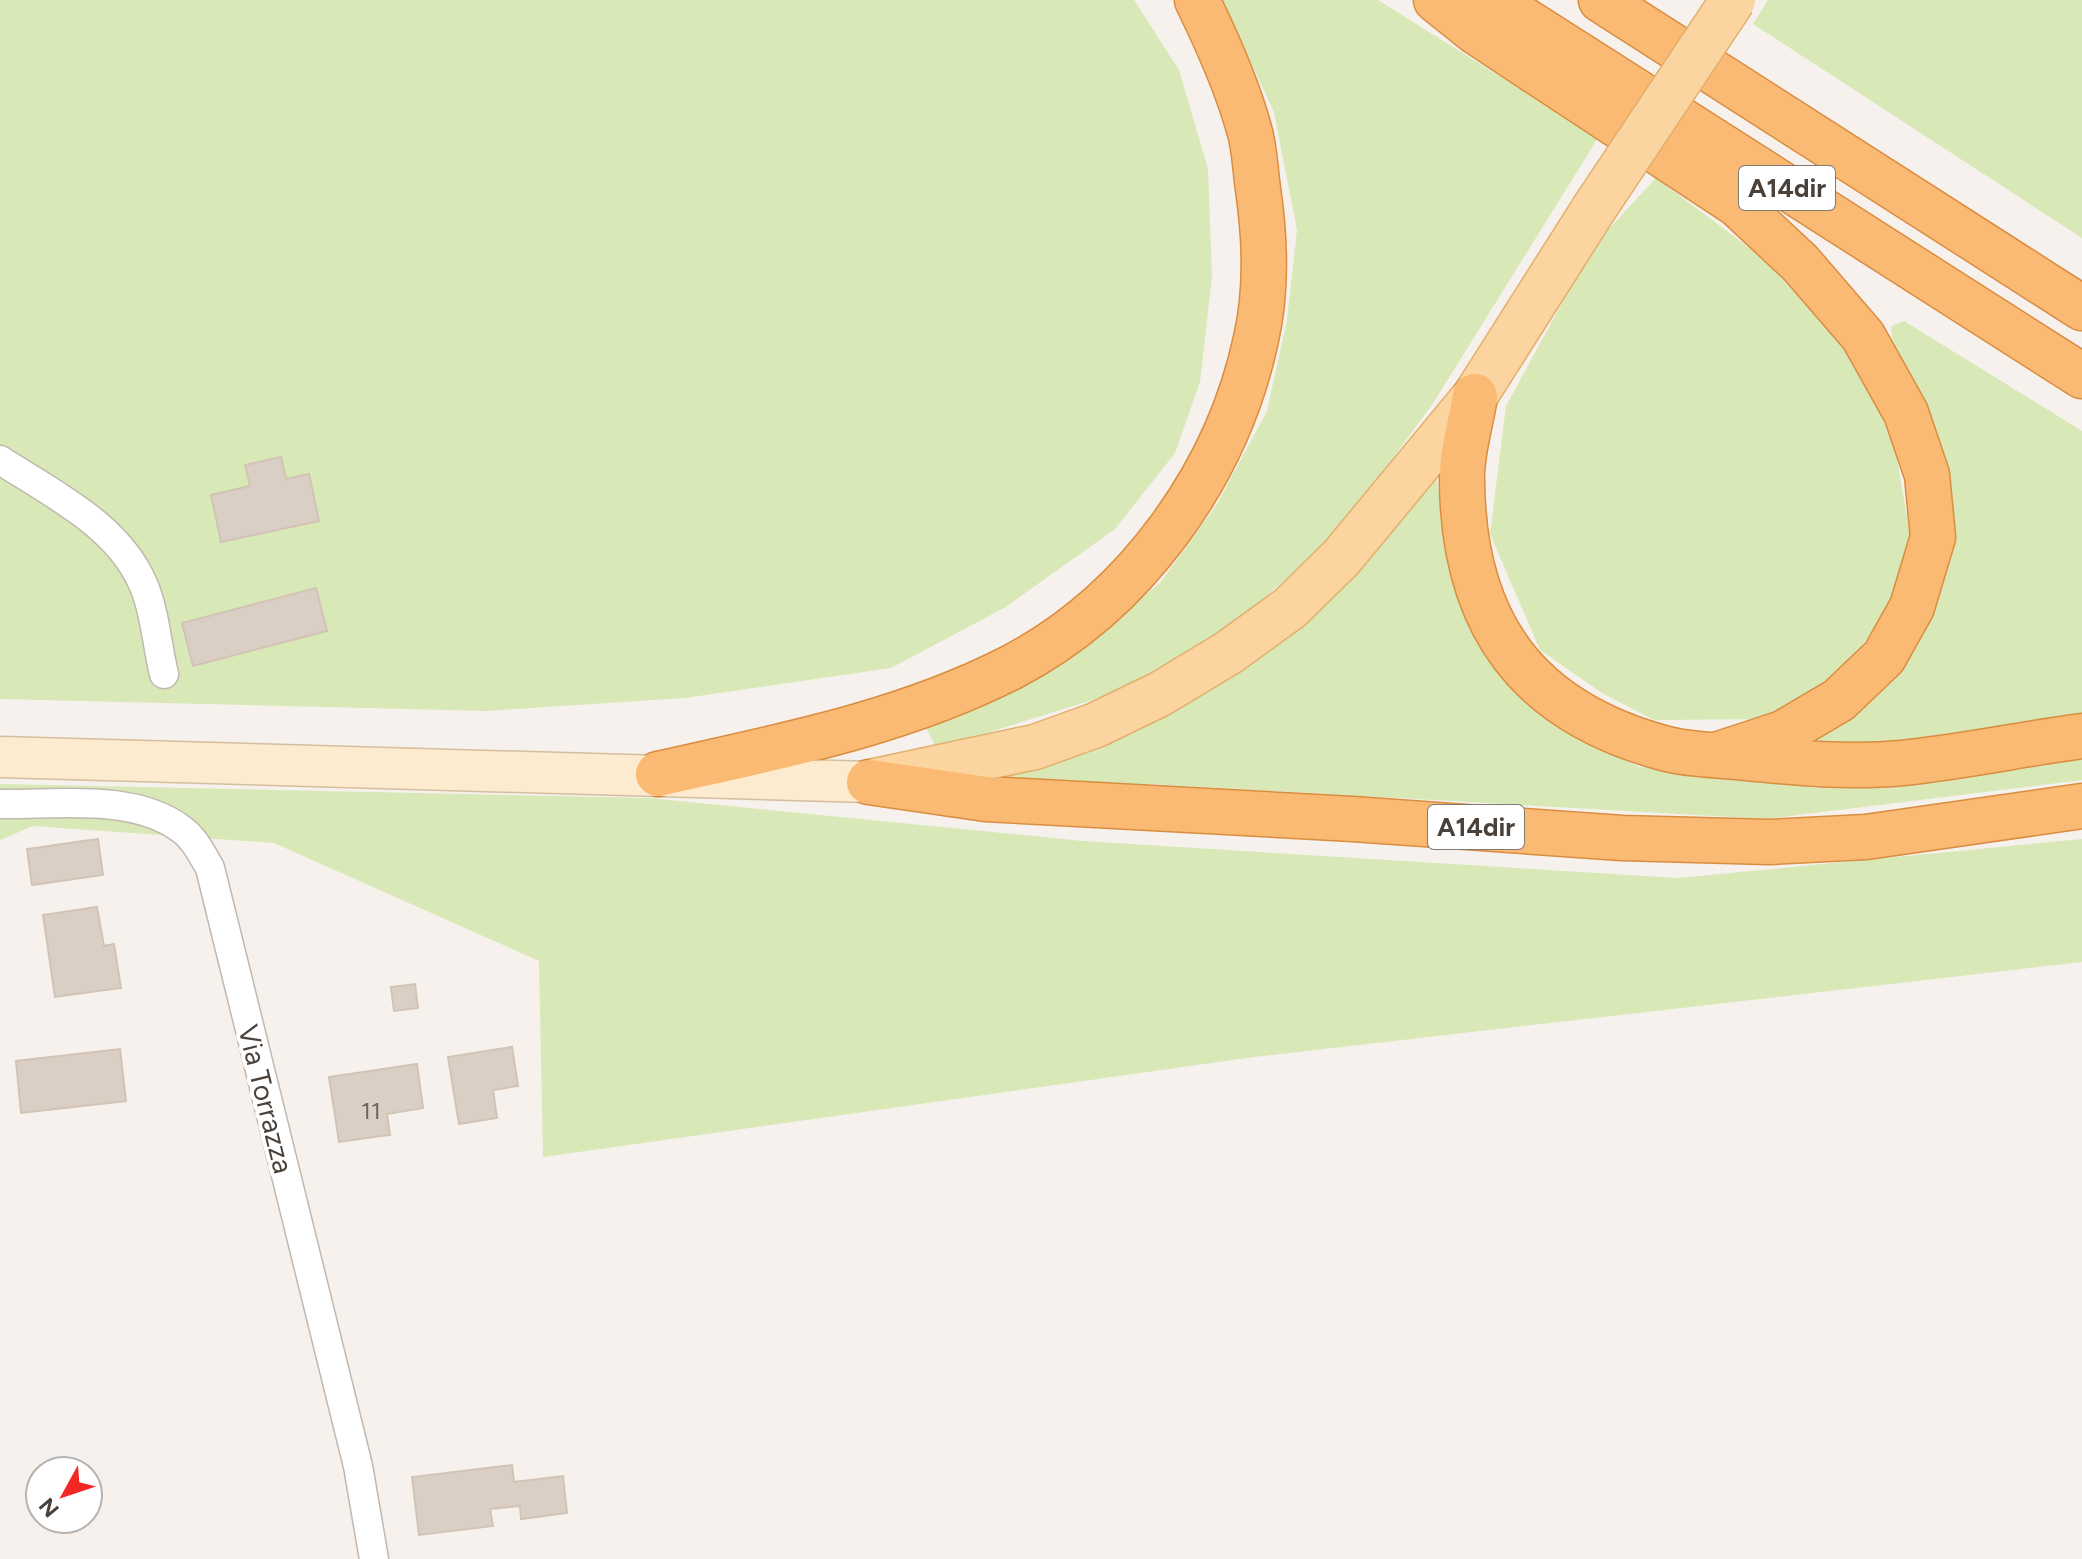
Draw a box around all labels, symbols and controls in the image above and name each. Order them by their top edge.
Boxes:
road number: A14dir [1739,166,1835,210]
road number: A14dir [1428,805,1524,849]
street label: Via Torrazza [231,1021,301,1177]
house number: 11 [361,1096,381,1125]
north arrow [24,1455,104,1535]
text: N [33,1492,65,1523]

